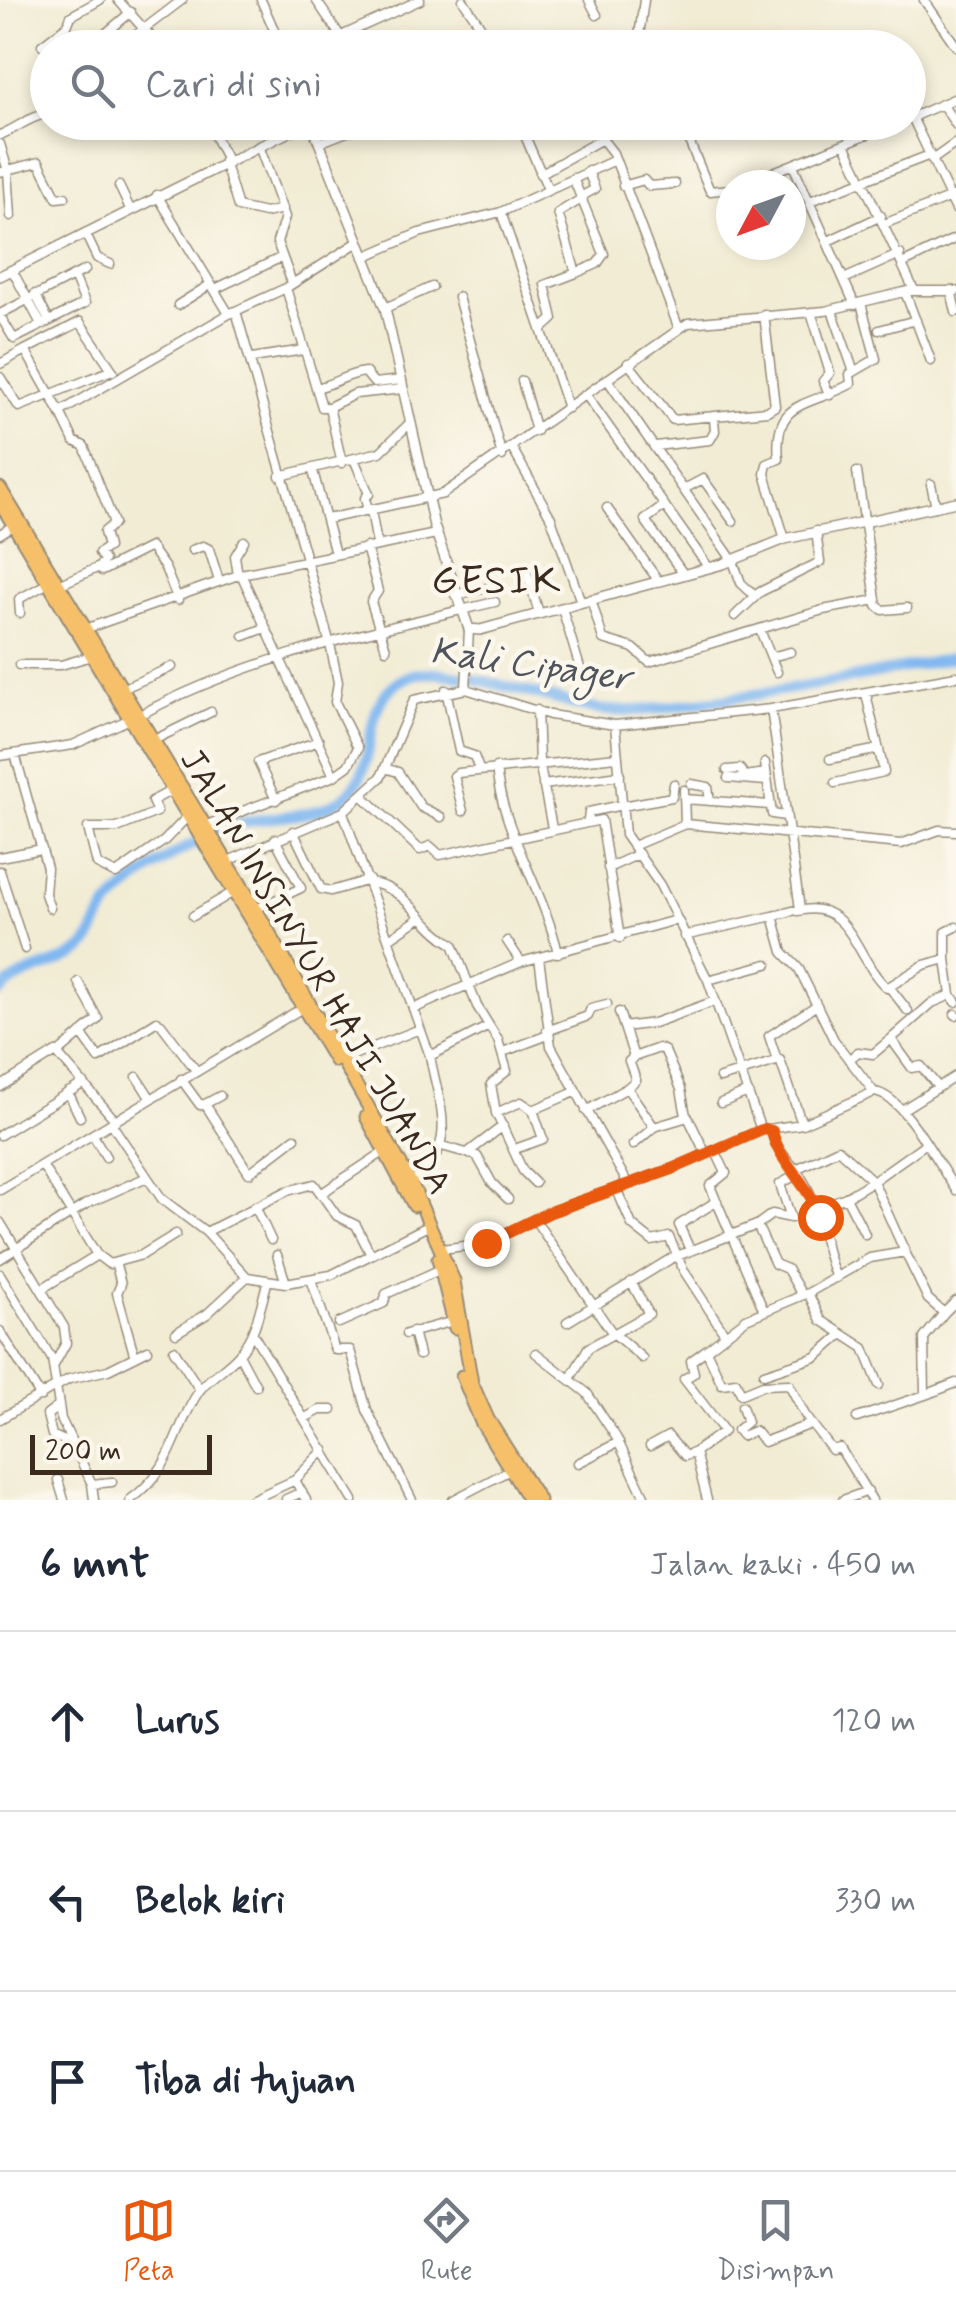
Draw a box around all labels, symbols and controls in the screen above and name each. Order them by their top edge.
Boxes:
search box [30,30,926,140]
icon: search [65,58,120,113]
text: Cari di sini [145,61,322,110]
north arrow [716,170,806,260]
district label: GESIK [431,556,563,608]
water label: Kali Cipager [427,627,638,708]
street label: JALAN INSINYUR HAJI JUANDA [169,741,462,1203]
route start [798,1195,844,1241]
route end [464,1221,510,1267]
scale bar [30,1430,212,1474]
text: 200 m [45,1434,121,1471]
text: 6 mnt [40,1538,149,1593]
text: Jalan kaki · 450 m [650,1544,916,1586]
icon: ahead [40,1694,95,1749]
text: Lurus [135,1697,219,1746]
text: 120 m [831,1700,916,1742]
icon: left [40,1874,95,1929]
text: Belok kiri [135,1877,285,1926]
text: 330 m [835,1880,916,1922]
icon: arrive [40,2054,95,2109]
text: Tiba di tujuan [135,2057,356,2106]
tab: Peta [121,2193,176,2290]
tab: Rute [419,2193,474,2290]
tab: Disimpan [717,2193,835,2290]

